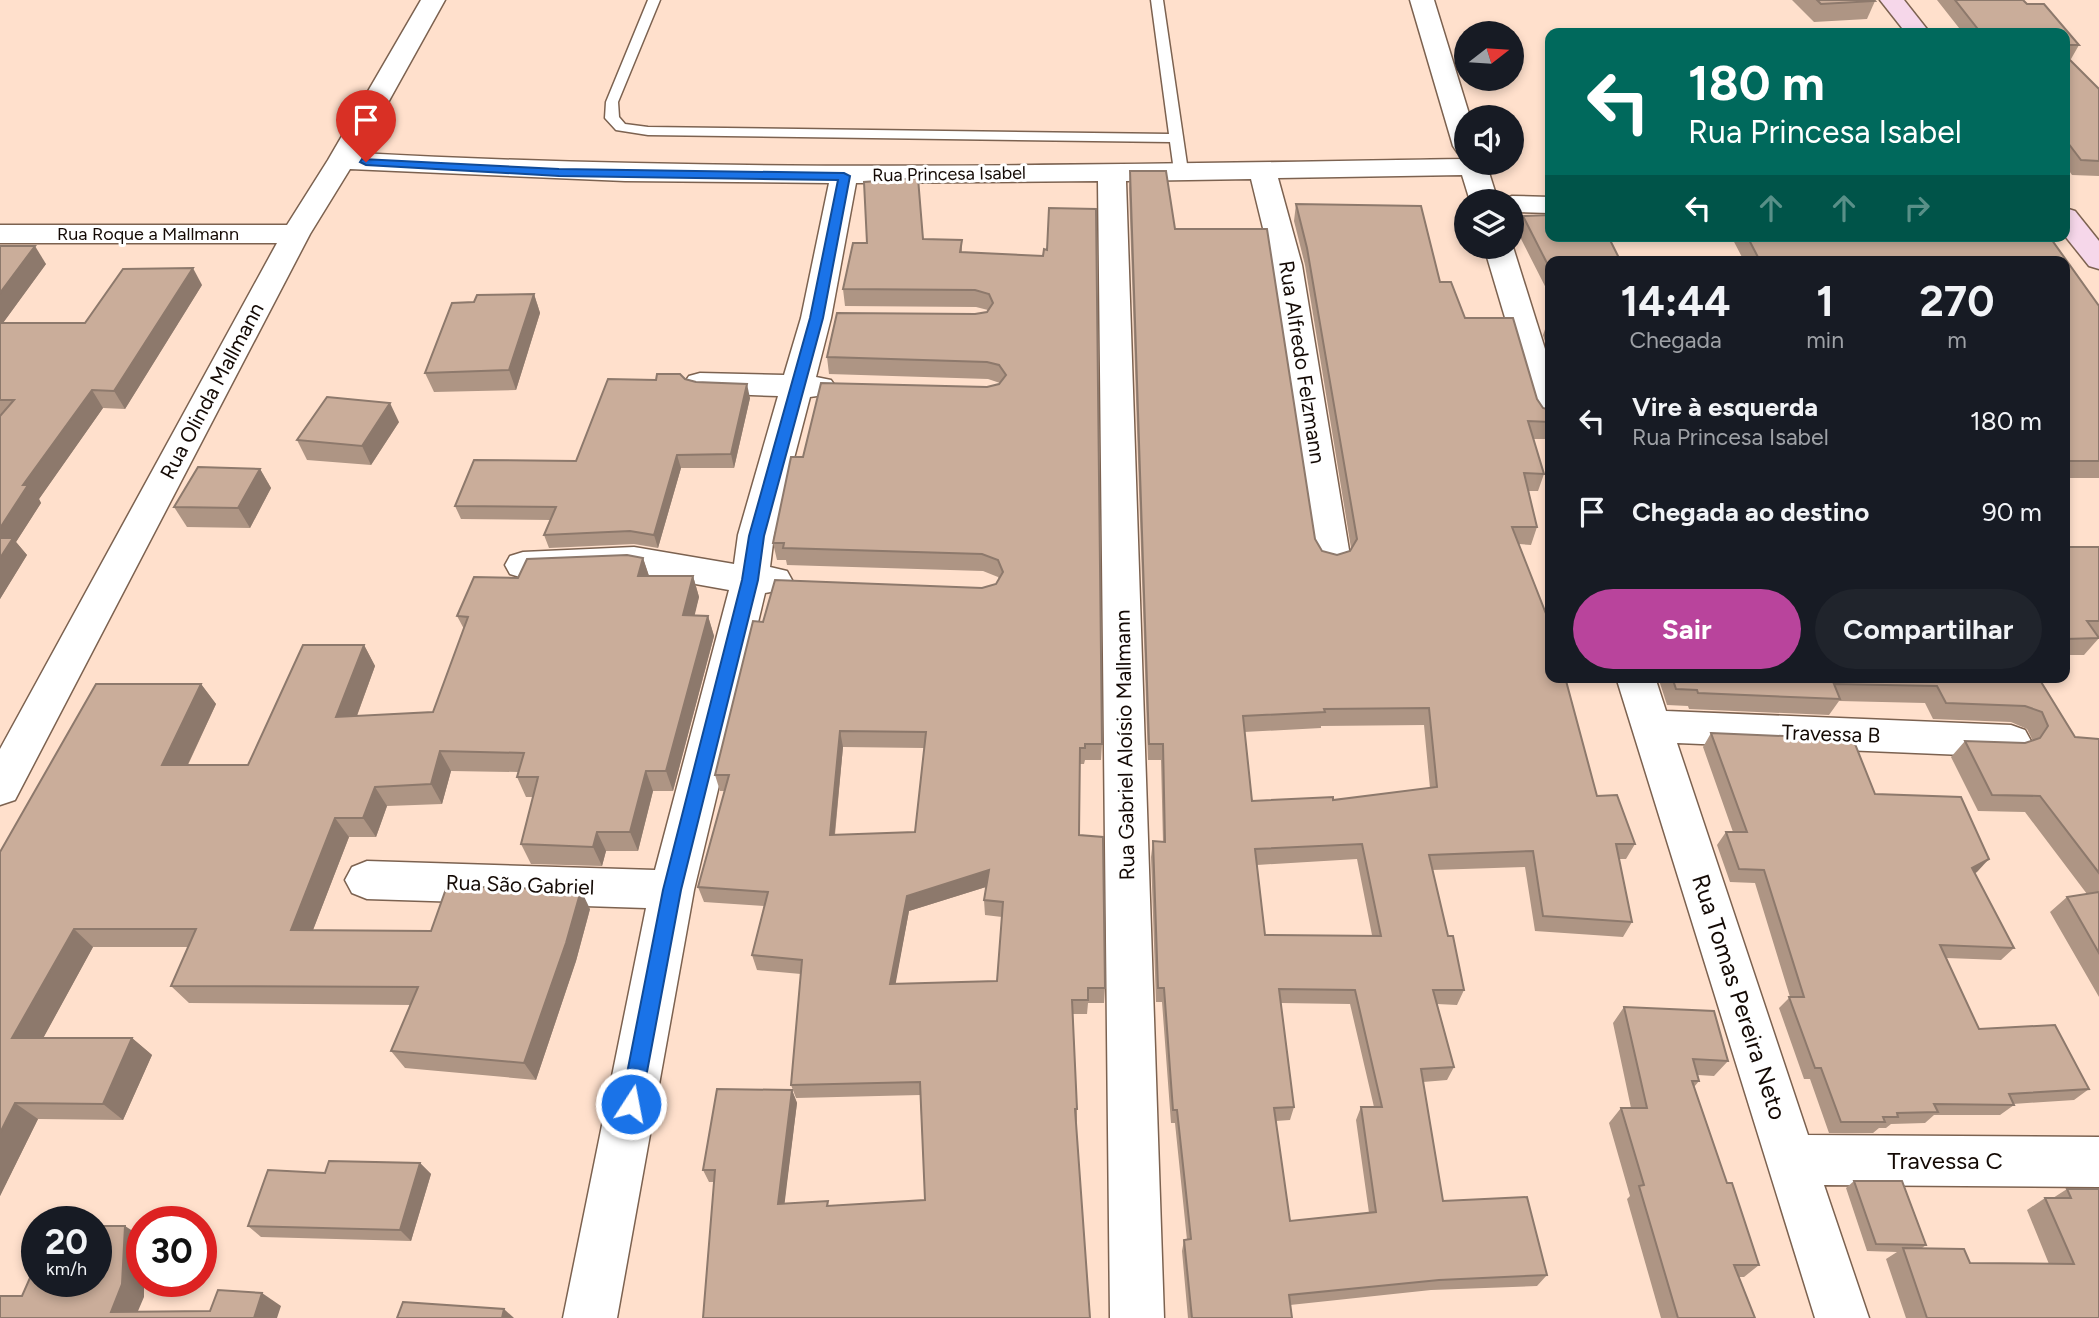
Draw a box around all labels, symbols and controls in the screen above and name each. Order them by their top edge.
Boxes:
north arrow [1454,21,1524,91]
map controls [1454,21,1524,259]
text: 180 m [1688,53,1825,112]
icon: left [1573,56,1664,147]
pin [336,90,396,162]
icon: arrive [347,101,385,139]
button: sound [1454,105,1524,175]
text: Rua Princesa Isabel [1688,113,1962,151]
street label: Rua Princesa Isabel [872,162,1026,186]
button: layers [1454,189,1524,259]
icon: left [1679,189,1717,227]
icon: ahead [1752,189,1790,227]
icon: ahead [1825,189,1863,227]
icon: right [1898,189,1936,227]
street label: Rua Roque a Mallmann [57,223,239,245]
street label: Rua Alfredo Felzmann [1274,259,1331,465]
text: 14:44 [1621,276,1731,327]
text: 1 [1816,276,1834,327]
text: 270 [1920,276,1994,327]
street label: Rua Olinda Mallmann [154,298,269,483]
text: Chegada [1629,326,1722,354]
text: min [1806,326,1844,354]
text: m [1947,326,1967,354]
text: Vire à esquerda [1632,391,1818,423]
icon: left [1573,402,1611,440]
text: 180 m [1970,405,2042,437]
text: Rua Princesa Isabel [1632,423,1829,451]
icon: arrive [1573,493,1611,531]
text: Chegada ao destino [1632,496,1869,528]
text: 90 m [1982,496,2042,528]
button: Sair [1573,589,1801,669]
button: Compartilhar [1815,589,2042,669]
street label: Rua Gabriel Aloísio Mallmann [1110,609,1139,881]
street label: Travessa B [1781,719,1881,748]
street label: Rua São Gabriel [445,869,595,900]
street label: Rua Tomas Pereira Neto [1686,870,1793,1123]
position arrow [594,1067,668,1141]
street label: Travessa C [1887,1146,2003,1175]
speed limit sign: 30 [126,1206,217,1297]
text: 20 [45,1221,88,1263]
text: km/h [46,1258,87,1280]

